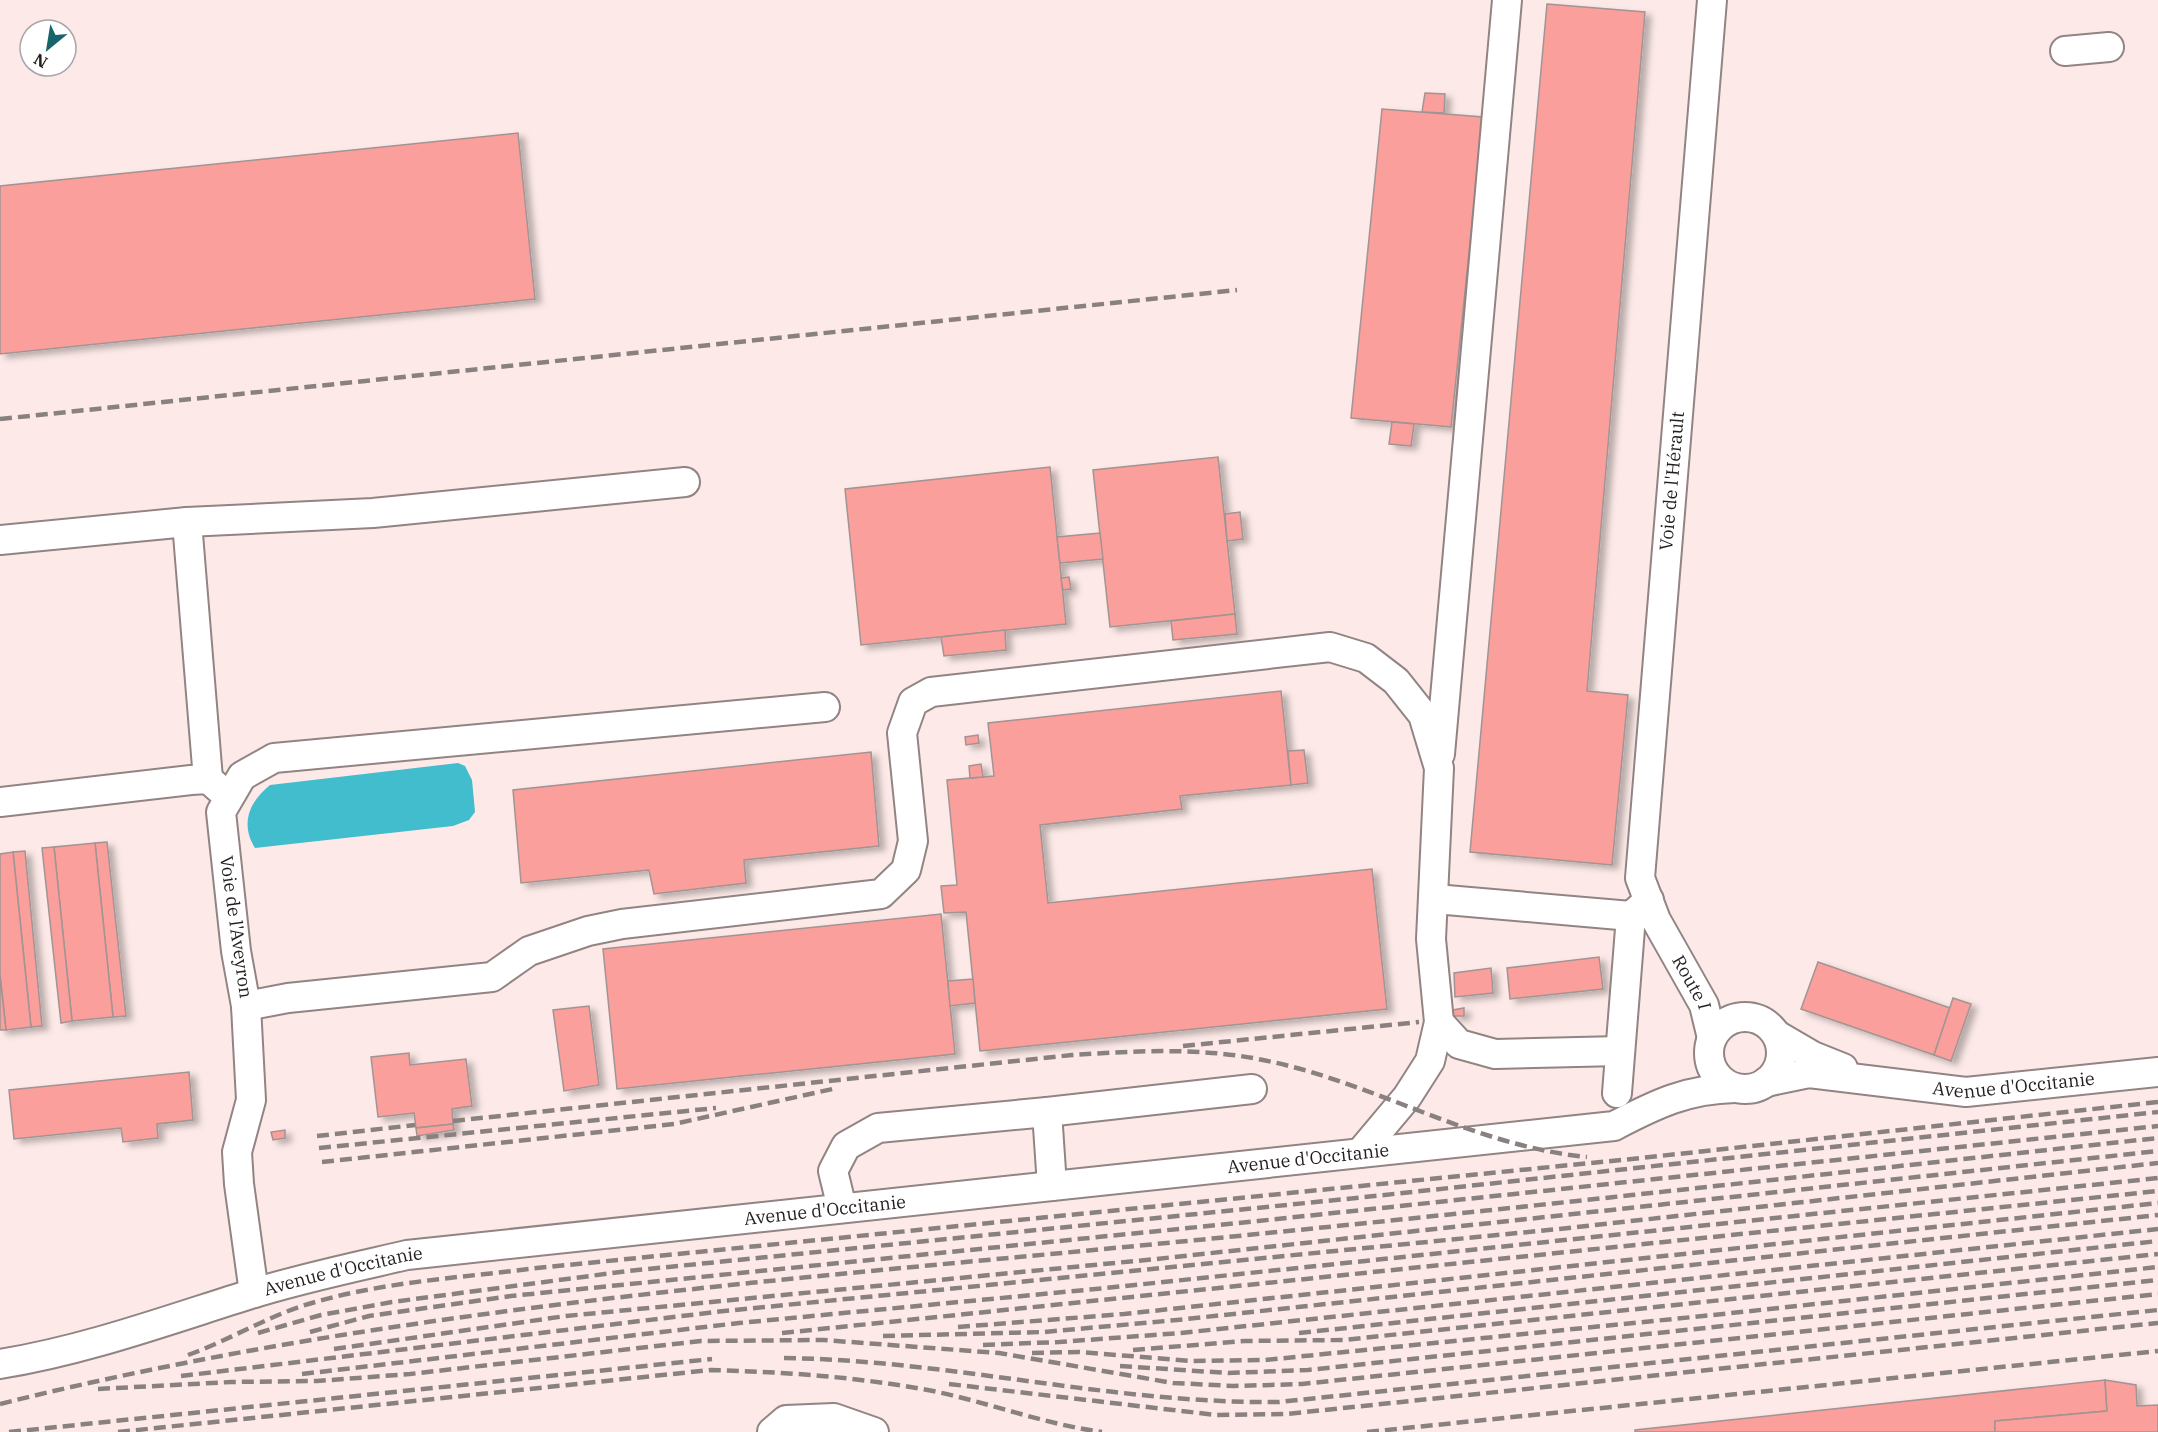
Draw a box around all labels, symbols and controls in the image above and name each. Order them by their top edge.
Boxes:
north arrow [18,18,78,78]
text: N [30,49,51,73]
street label: Voie de l'Hérault [1654,410,1689,551]
street label: Voie de l'Aveyron [215,854,258,1000]
street label: Route I [1667,951,1717,1012]
street label: Avenue d'Occitanie [1932,1067,2096,1103]
street label: Avenue d'Occitanie [1226,1138,1390,1178]
street label: Avenue d'Occitanie [743,1190,907,1230]
street label: Avenue d'Occitanie [261,1241,424,1301]

